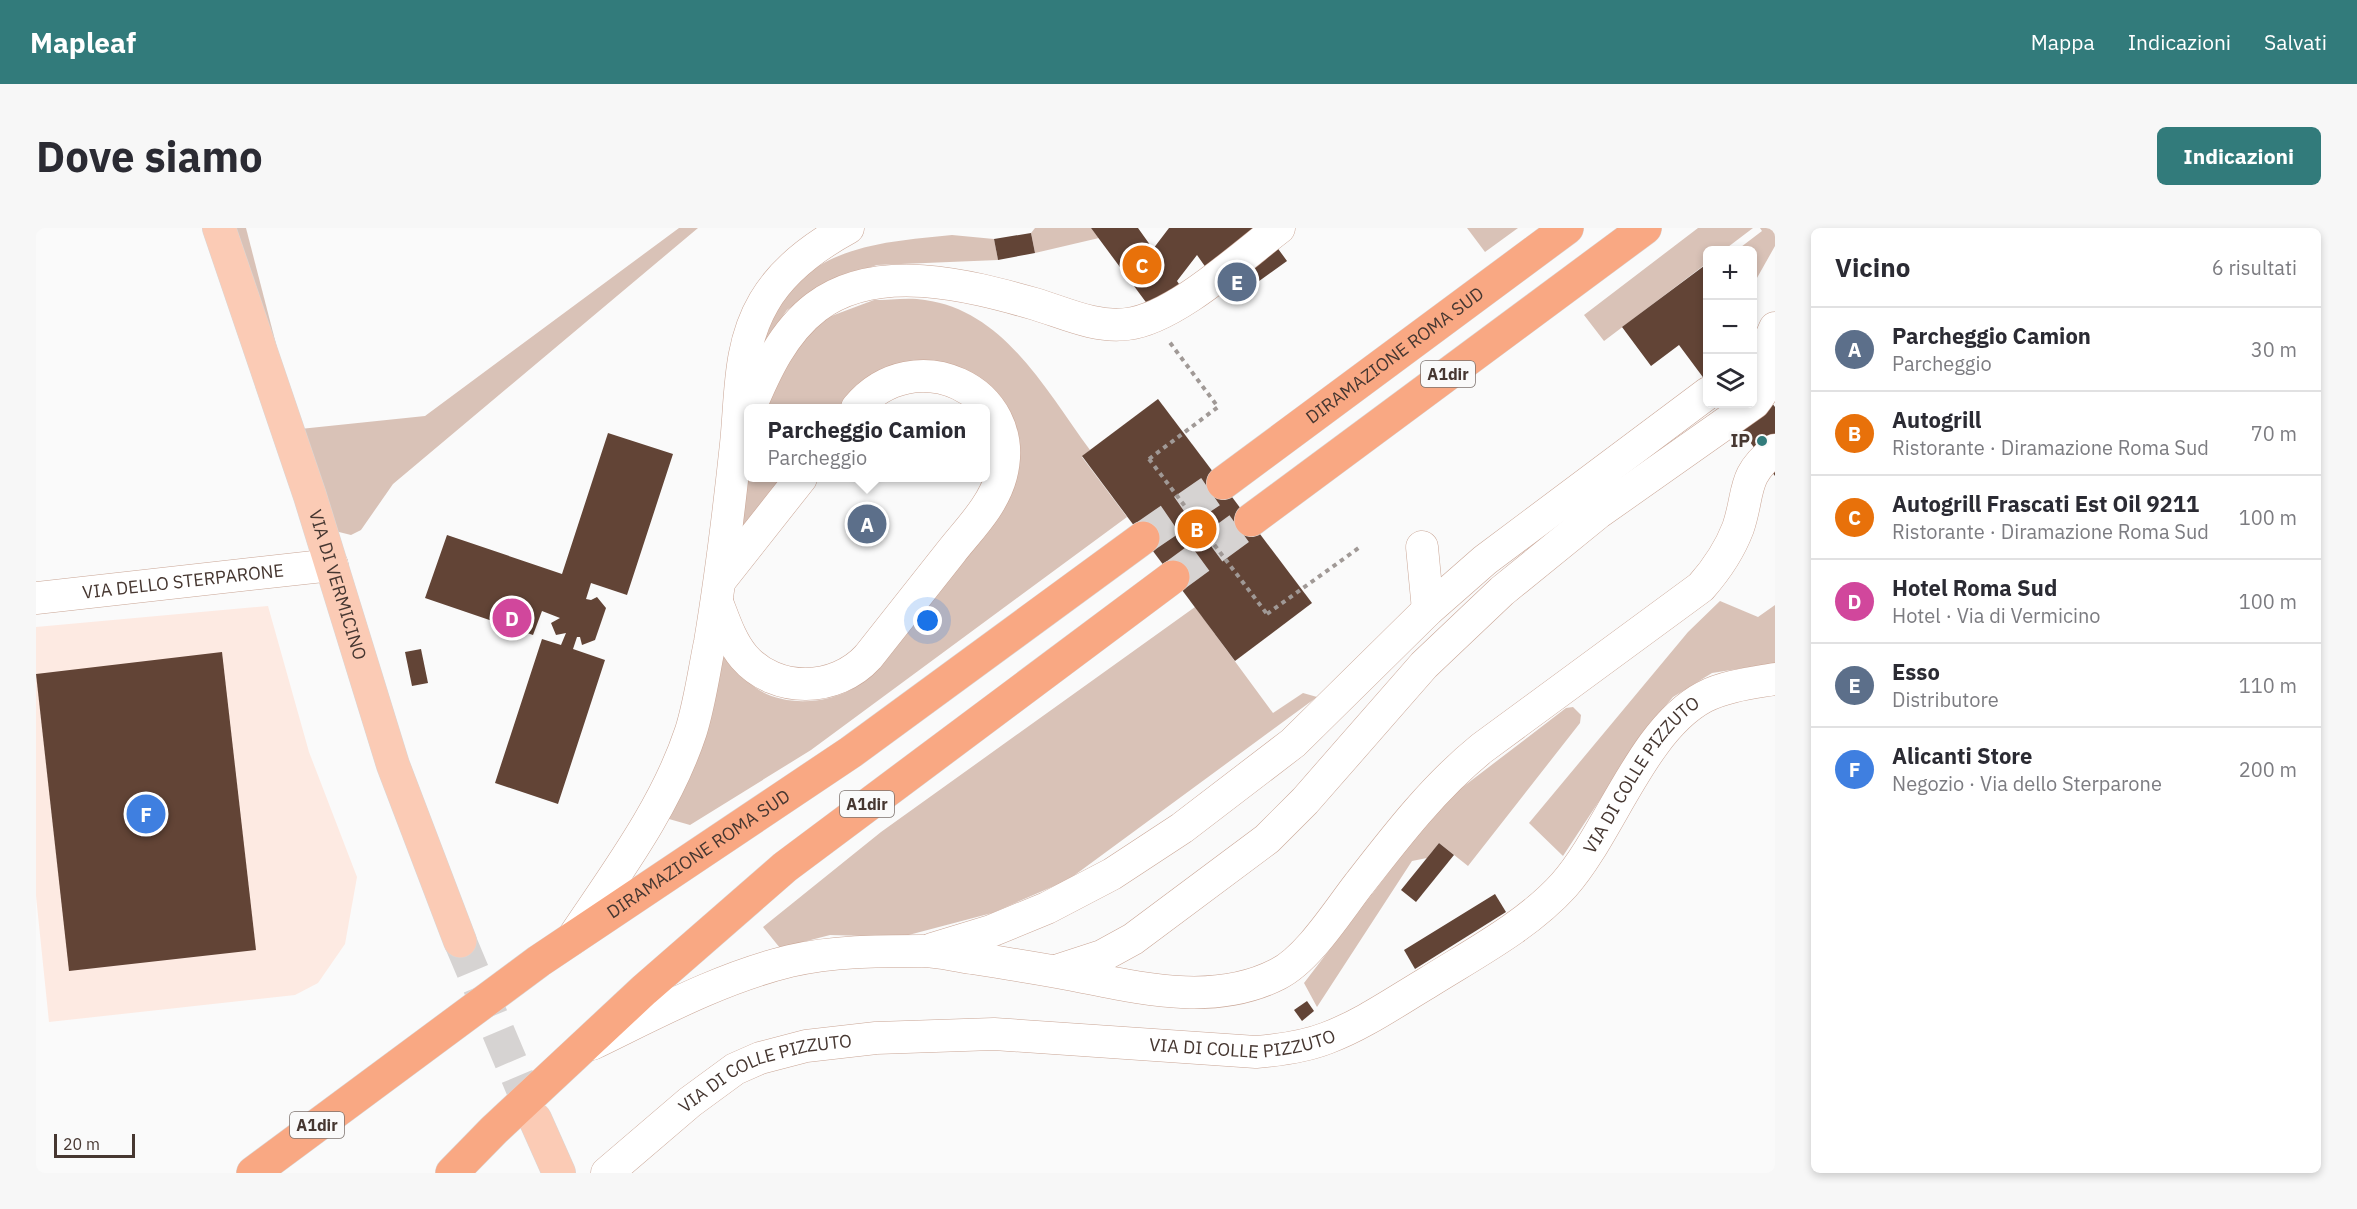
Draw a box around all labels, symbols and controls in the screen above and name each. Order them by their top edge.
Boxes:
text: Mapleaf [30,24,136,61]
text: Mappa [2031,28,2095,56]
text: Indicazioni [2128,28,2231,56]
text: Salvati [2264,28,2327,56]
button: Indicazioni [2157,127,2321,185]
text: Dove siamo [36,129,263,184]
pin: C [1122,243,1162,288]
map controls [1703,246,1757,408]
button: + [1703,246,1757,300]
text: Vicino [1835,250,1910,284]
text: 6 risultati [2212,254,2297,281]
pin: E [1218,260,1256,304]
street label: DIRAMAZIONE ROMA SUD [1301,282,1488,429]
button: − [1703,300,1757,354]
text: Parcheggio Camion [1892,321,2091,350]
text: A [1848,336,1861,363]
text: 30 m [2251,336,2297,363]
text: Parcheggio [1892,350,1992,377]
button: layers [1703,354,1757,408]
road number: A1dir [1421,361,1475,387]
popup [744,404,990,482]
text: Autogrill [1892,405,1981,434]
text: Parcheggio Camion [768,415,966,444]
text: B [1848,420,1861,447]
text: 70 m [2251,420,2297,447]
place label: IP [1730,429,1750,452]
marker: IP [1755,434,1769,448]
text: Ristorante · Diramazione Roma Sud [1892,434,2209,461]
text: Parcheggio [768,444,867,471]
text: Autogrill Frascati Est Oil 9211 [1892,489,2199,518]
pin: A [848,502,886,546]
text: C [1848,504,1861,531]
text: 100 m [2239,504,2297,531]
pin: B [1178,506,1216,552]
street label: VIA DI VERMICINO [304,507,372,663]
text: Ristorante · Diramazione Roma Sud [1892,518,2209,545]
street label: VIA DELLO STERPARONE [81,558,285,604]
text: Hotel Roma Sud [1892,573,2057,602]
text: D [1848,588,1861,615]
text: 100 m [2239,588,2297,615]
pin: D [492,596,532,640]
text: Hotel · Via di Vermicino [1892,602,2101,629]
your location [913,606,942,635]
text: Esso [1892,657,1940,686]
text: E [1848,672,1861,699]
text: 110 m [2239,672,2297,699]
text: Distributore [1892,686,1999,713]
street label: VIA DI COLLE PIZZUTO [1578,691,1704,858]
text: Alicanti Store [1892,741,2032,770]
text: F [1849,756,1860,783]
text: 200 m [2239,756,2297,783]
text: Negozio · Via dello Sterparone [1892,770,2162,797]
street label: DIRAMAZIONE ROMA SUD [602,784,794,923]
road number: A1dir [840,791,894,817]
pin: F [126,792,166,836]
street label: VIA DI COLLE PIZZUTO [1148,1024,1339,1063]
street label: VIA DI COLLE PIZZUTO [674,1029,853,1118]
road number: A1dir [290,1112,344,1138]
scale bar [54,1131,135,1158]
text: 20 m [63,1134,100,1154]

